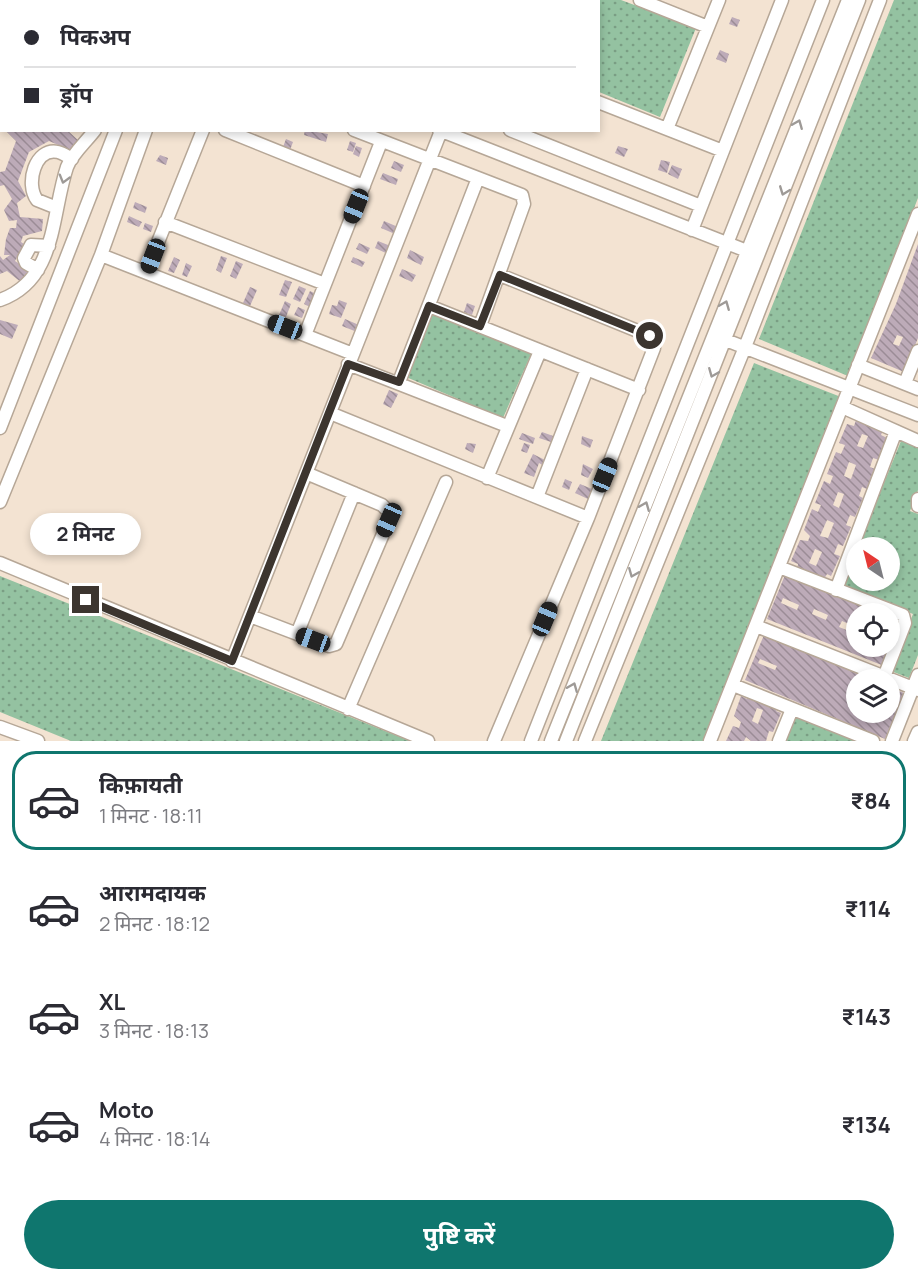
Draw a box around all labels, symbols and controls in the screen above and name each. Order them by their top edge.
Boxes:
text: पिकअप [60,22,131,52]
text: ड्रॉप [60,80,93,110]
one-way arrow [791,119,803,130]
one-way arrow [59,173,71,184]
one-way arrow [779,185,791,196]
car [341,186,371,226]
car [138,236,168,276]
one-way arrow [718,300,731,311]
car [265,312,305,342]
route start [636,322,663,349]
one-way arrow [707,367,720,377]
car [590,455,620,495]
car [373,500,405,540]
one-way arrow [638,501,650,512]
callout: 2 मिनट [31,513,142,555]
text: 2 मिनट [57,520,114,547]
north arrow [846,537,900,591]
map controls [846,537,900,723]
one-way arrow [627,568,640,578]
route end [72,586,99,613]
car [530,599,560,639]
button: locate [846,603,900,657]
car [293,625,333,655]
button: layers [846,669,900,723]
one-way arrow [566,682,578,693]
text: किफ़ायती [99,770,183,800]
icon: car [27,774,81,828]
text: ₹84 [851,786,891,816]
text: 1 मिनट · 18:11 [99,802,203,829]
text: आरामदायक [99,878,206,908]
icon: car [27,882,81,936]
text: ₹114 [845,894,891,924]
text: 2 मिनट · 18:12 [99,910,210,937]
text: XL [99,987,125,1017]
icon: car [27,990,81,1044]
text: ₹143 [842,1002,891,1032]
text: 3 मिनट · 18:13 [99,1017,209,1044]
text: Moto [99,1095,154,1125]
icon: car [27,1098,81,1152]
text: ₹134 [842,1110,891,1140]
text: 4 मिनट · 18:14 [99,1125,211,1152]
button: पुष्टि करें [24,1200,894,1269]

